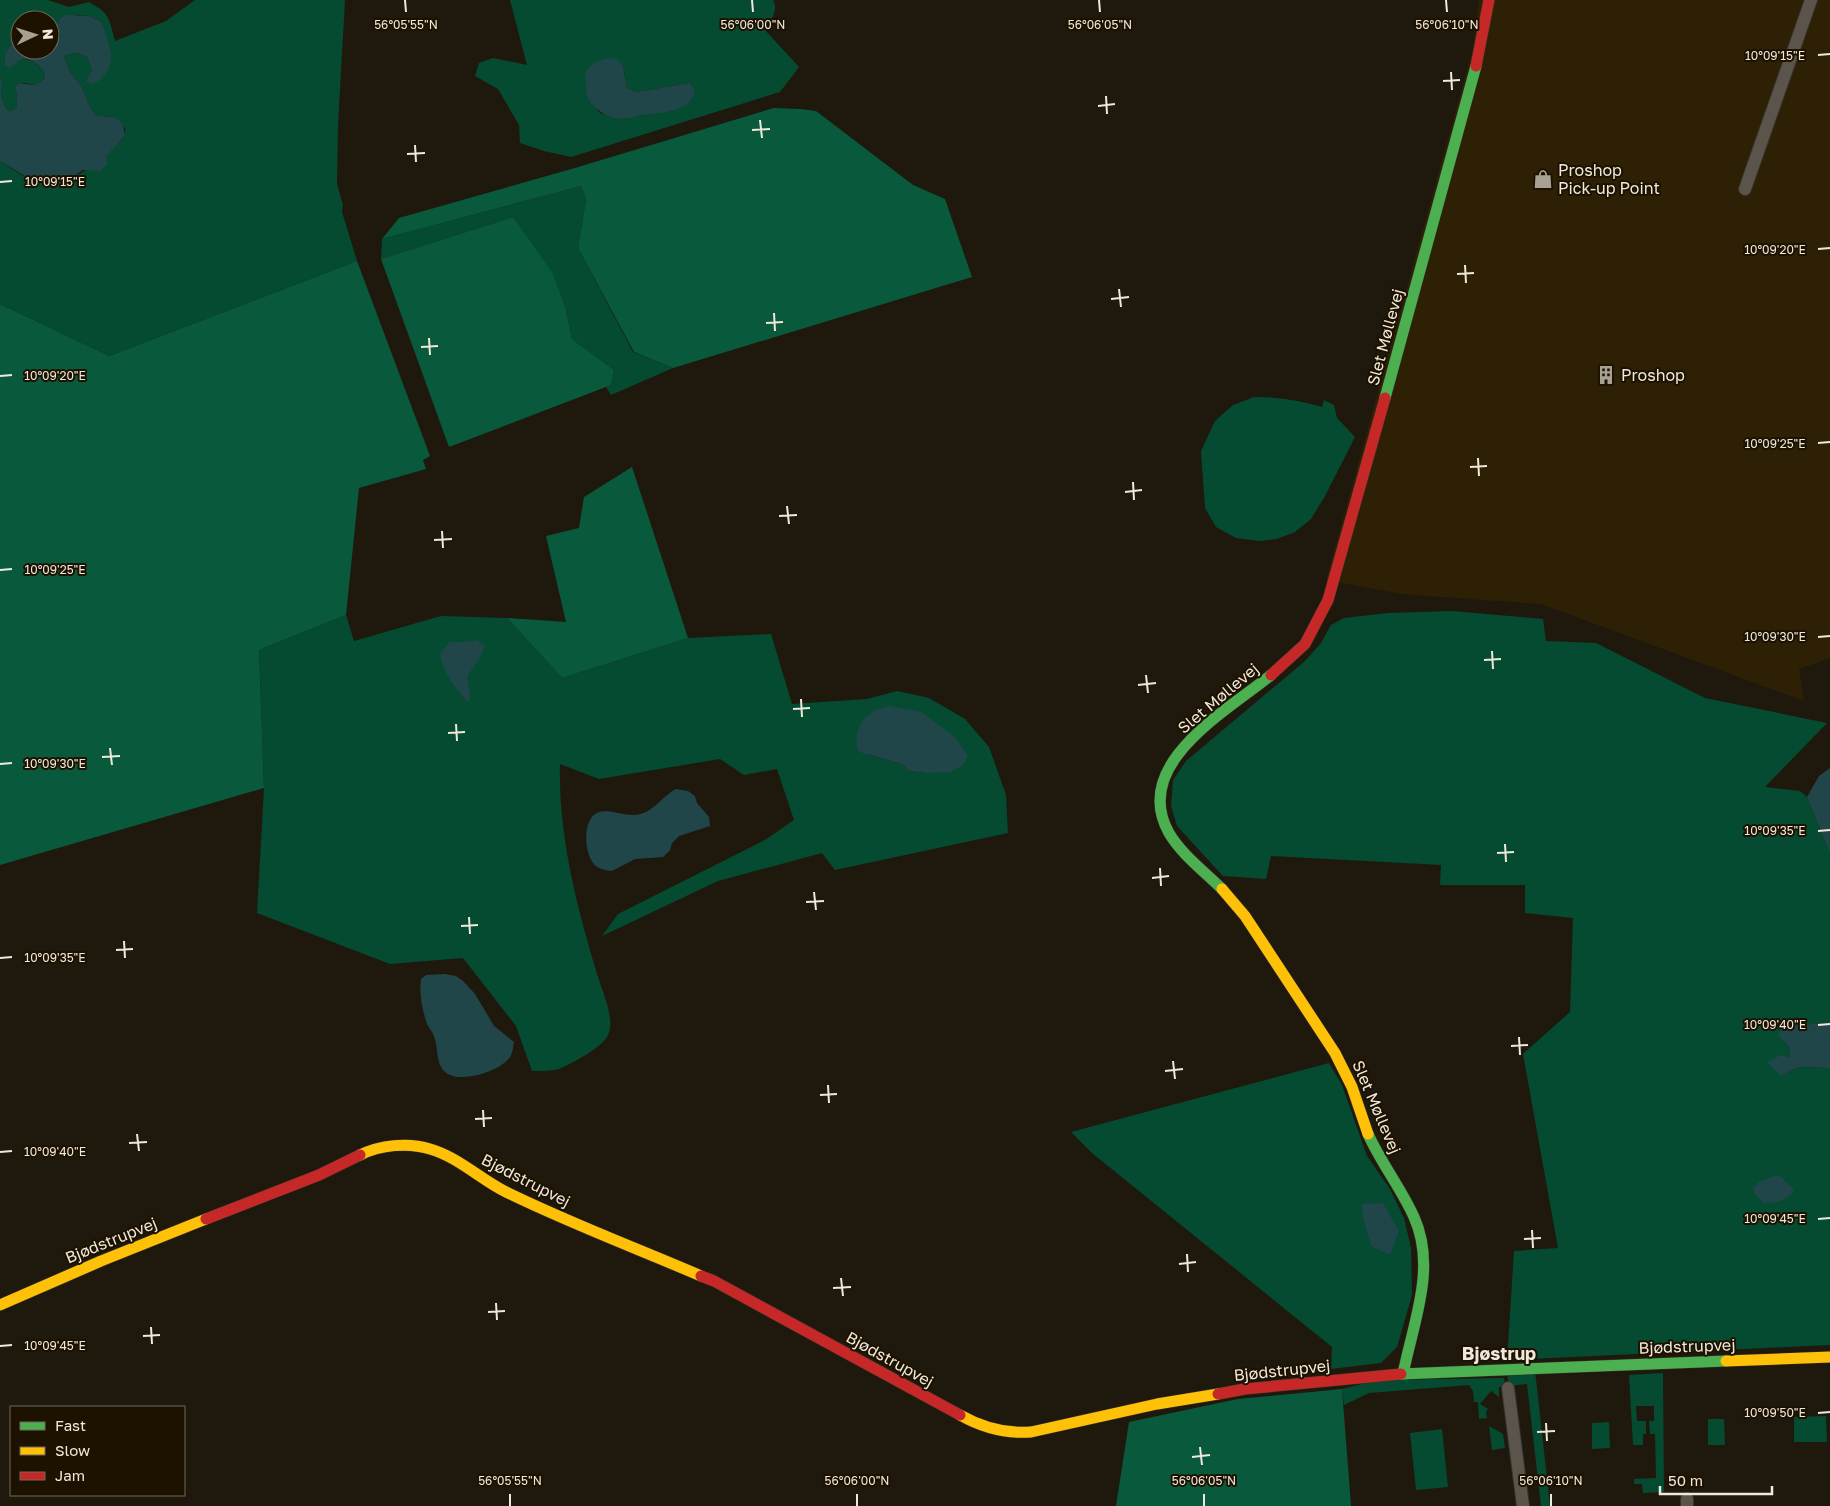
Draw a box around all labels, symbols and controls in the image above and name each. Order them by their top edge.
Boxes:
north arrow [10,10,60,60]
text: 56°05'55"N [374,17,438,32]
text: 56°06'00"N [721,17,785,32]
text: 56°06'05"N [1068,17,1132,32]
text: 56°06'10"N [1415,17,1479,32]
text: N [40,28,57,40]
text: 10°09'15"E [1745,48,1805,63]
place label: Proshop Pick-up Point [1558,160,1660,198]
shop icon: Proshop Pick-up Point [1532,168,1554,190]
text: 10°09'15"E [25,174,85,189]
text: 10°09'20"E [1744,242,1806,257]
street label: Slet Møllevej [1362,286,1408,388]
building icon: Proshop [1595,364,1617,386]
place label: Proshop [1621,365,1685,385]
text: 10°09'20"E [24,368,86,383]
text: 10°09'25"E [1744,436,1806,451]
text: 10°09'25"E [24,562,86,577]
text: 10°09'30"E [1744,629,1806,644]
street label: Slet Møllevej [1173,658,1263,738]
text: 10°09'30"E [24,756,86,771]
text: 10°09'35"E [1744,823,1806,838]
text: 10°09'35"E [24,950,86,965]
text: 10°09'40"E [1744,1017,1806,1032]
street label: Slet Møllevej [1348,1057,1406,1157]
text: 10°09'40"E [24,1144,86,1159]
street label: Bjødstrupvej [478,1149,574,1211]
text: 10°09'45"E [1744,1211,1806,1226]
street label: Bjødstrupvej [62,1213,160,1267]
street label: Bjødstrupvej [843,1327,937,1391]
street label: Bjødstrupvej [1638,1334,1736,1358]
text: 10°09'45"E [24,1338,86,1353]
district label: Bjøstrup [1462,1342,1536,1364]
street label: Bjødstrupvej [1233,1355,1331,1385]
text: 10°09'50"E [1744,1405,1806,1420]
legend [10,1406,185,1496]
text: Fast [55,1416,86,1434]
text: Slow [55,1441,90,1459]
scale bar [1660,1464,1772,1496]
text: Jam [55,1466,85,1484]
text: 50 m [1668,1471,1703,1489]
text: 56°05'55"N [478,1473,542,1488]
text: 56°06'00"N [825,1473,889,1488]
text: 56°06'05"N [1172,1473,1236,1488]
text: 56°06'10"N [1519,1473,1583,1488]

